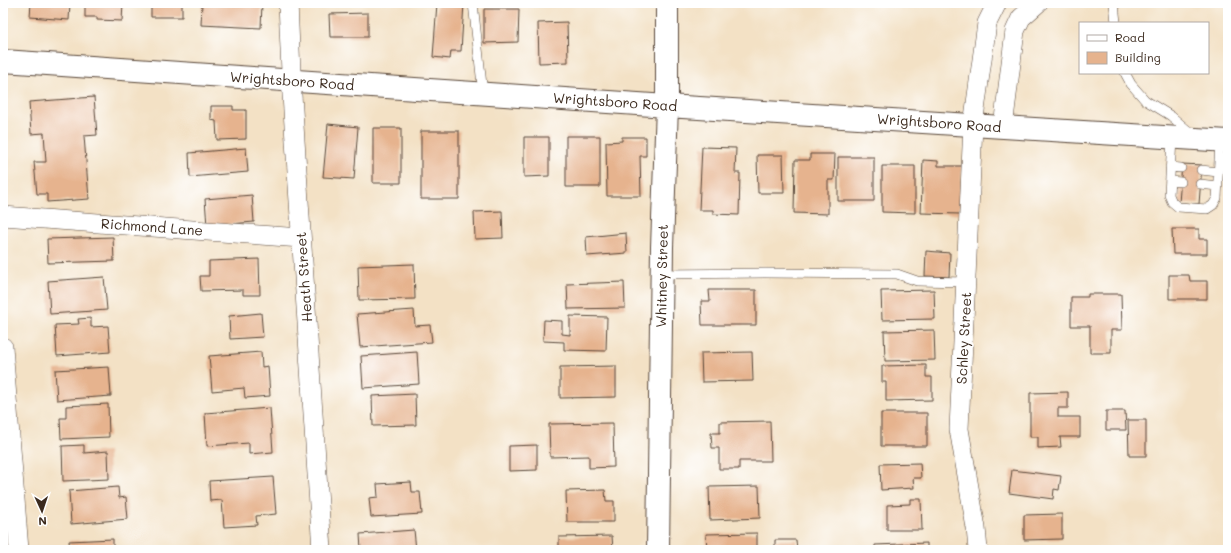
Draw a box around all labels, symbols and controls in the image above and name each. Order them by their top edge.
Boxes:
legend [1079,22,1209,74]
text: Road [1115,29,1145,45]
text: Building [1115,49,1161,65]
street label: Wrightsboro Road [229,67,355,94]
street label: Wrightsboro Road [552,88,678,115]
street label: Wrightsboro Road [876,109,1002,136]
street label: Richmond Lane [100,213,204,240]
street label: Whitney Street [651,224,672,328]
street label: Heath Street [291,231,316,323]
street label: Schley Street [952,291,975,385]
north arrow [22,491,62,531]
text: N [38,514,47,529]

